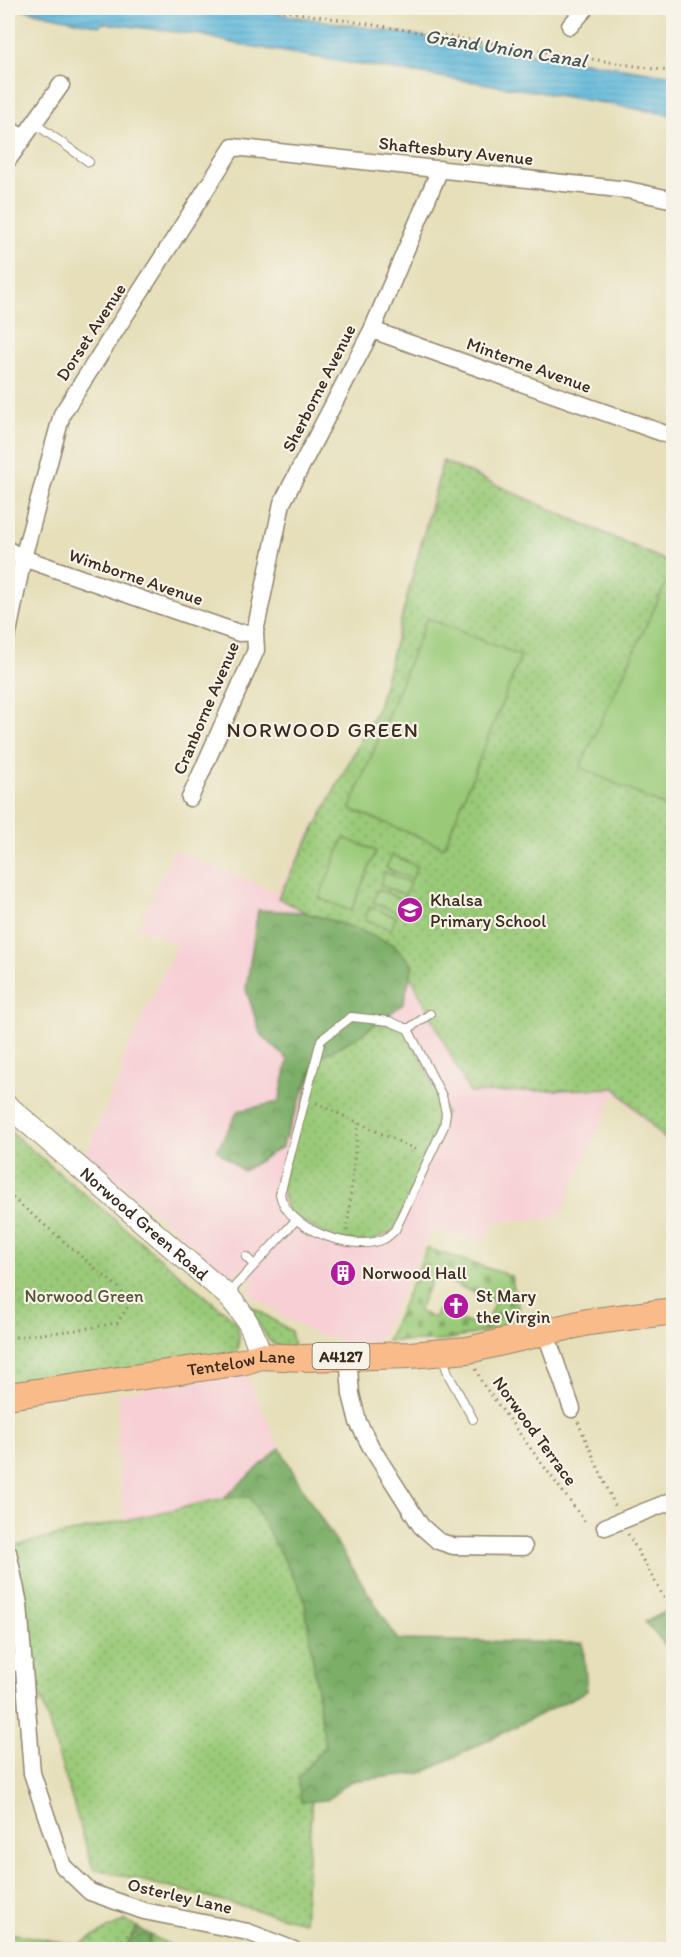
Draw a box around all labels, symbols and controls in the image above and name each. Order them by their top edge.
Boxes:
water label: Grand Union Canal [423,23,590,73]
street label: Shaftesbury Avenue [378,132,534,170]
street label: Dorset Avenue [51,279,131,385]
street label: Sherborne Avenue [277,320,361,456]
street label: Minterne Avenue [463,332,595,398]
street label: Wimborne Avenue [66,544,206,610]
street label: Cranborne Avenue [168,638,244,778]
district label: NORWOOD GREEN [227,717,419,742]
place label: Khalsa Primary School [430,889,546,932]
school or university icon: Khalsa Primary School [395,895,425,925]
street label: Norwood Green Road [75,1162,213,1285]
building icon: Norwood Hall [328,1258,358,1288]
place label: Norwood Hall [362,1262,467,1284]
park label: Norwood Green [24,1285,144,1307]
place label: St Mary the Virgin [476,1285,551,1328]
church icon: St Mary the Virgin [441,1291,471,1321]
road number: A4127 [312,1343,370,1369]
street label: Tentelow Lane [186,1345,296,1381]
street label: Norwood Terrace [488,1372,582,1490]
street label: Osterley Lane [125,1873,235,1919]

